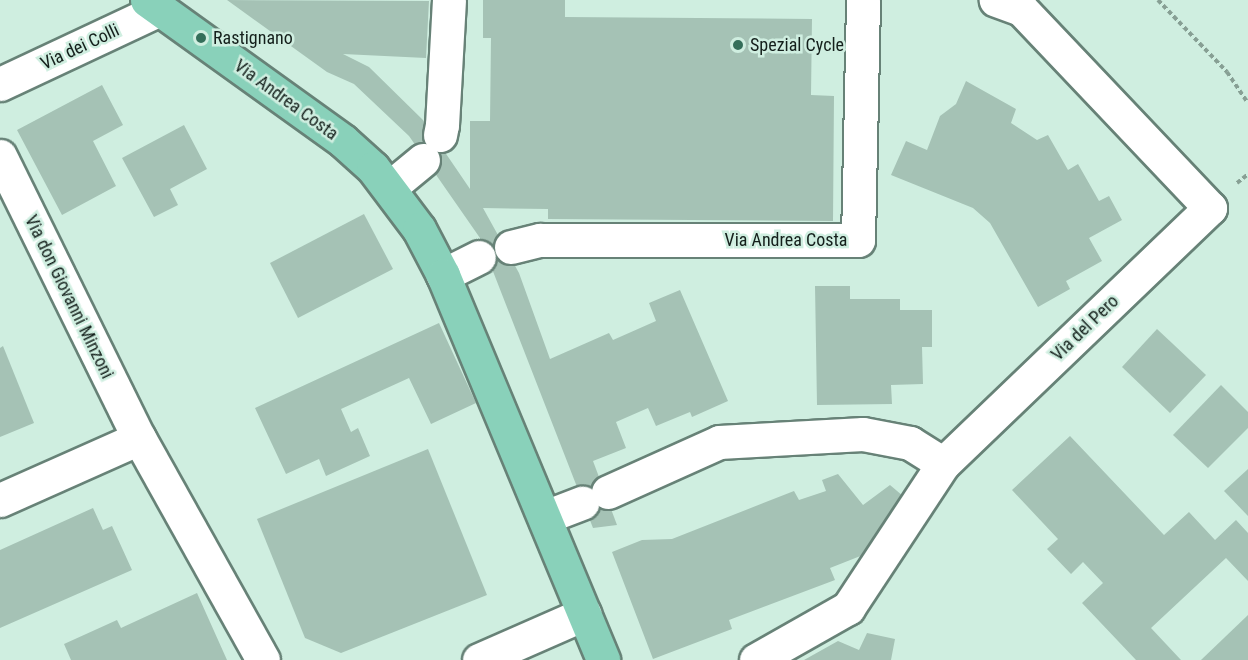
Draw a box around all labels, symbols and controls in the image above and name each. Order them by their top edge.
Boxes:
street label: Via dei Colli [37,19,123,75]
place label: Rastignano [213,27,293,49]
marker: Rastignano [194,31,208,45]
place label: Spezial Cycle [750,34,844,56]
marker: Spezial Cycle [731,38,745,52]
street label: Via Andrea Costa [230,55,342,145]
street label: Via don Giovanni Minzoni [20,212,118,382]
street label: Via Andrea Costa [725,229,847,251]
street label: Via del Pero [1047,291,1123,365]

